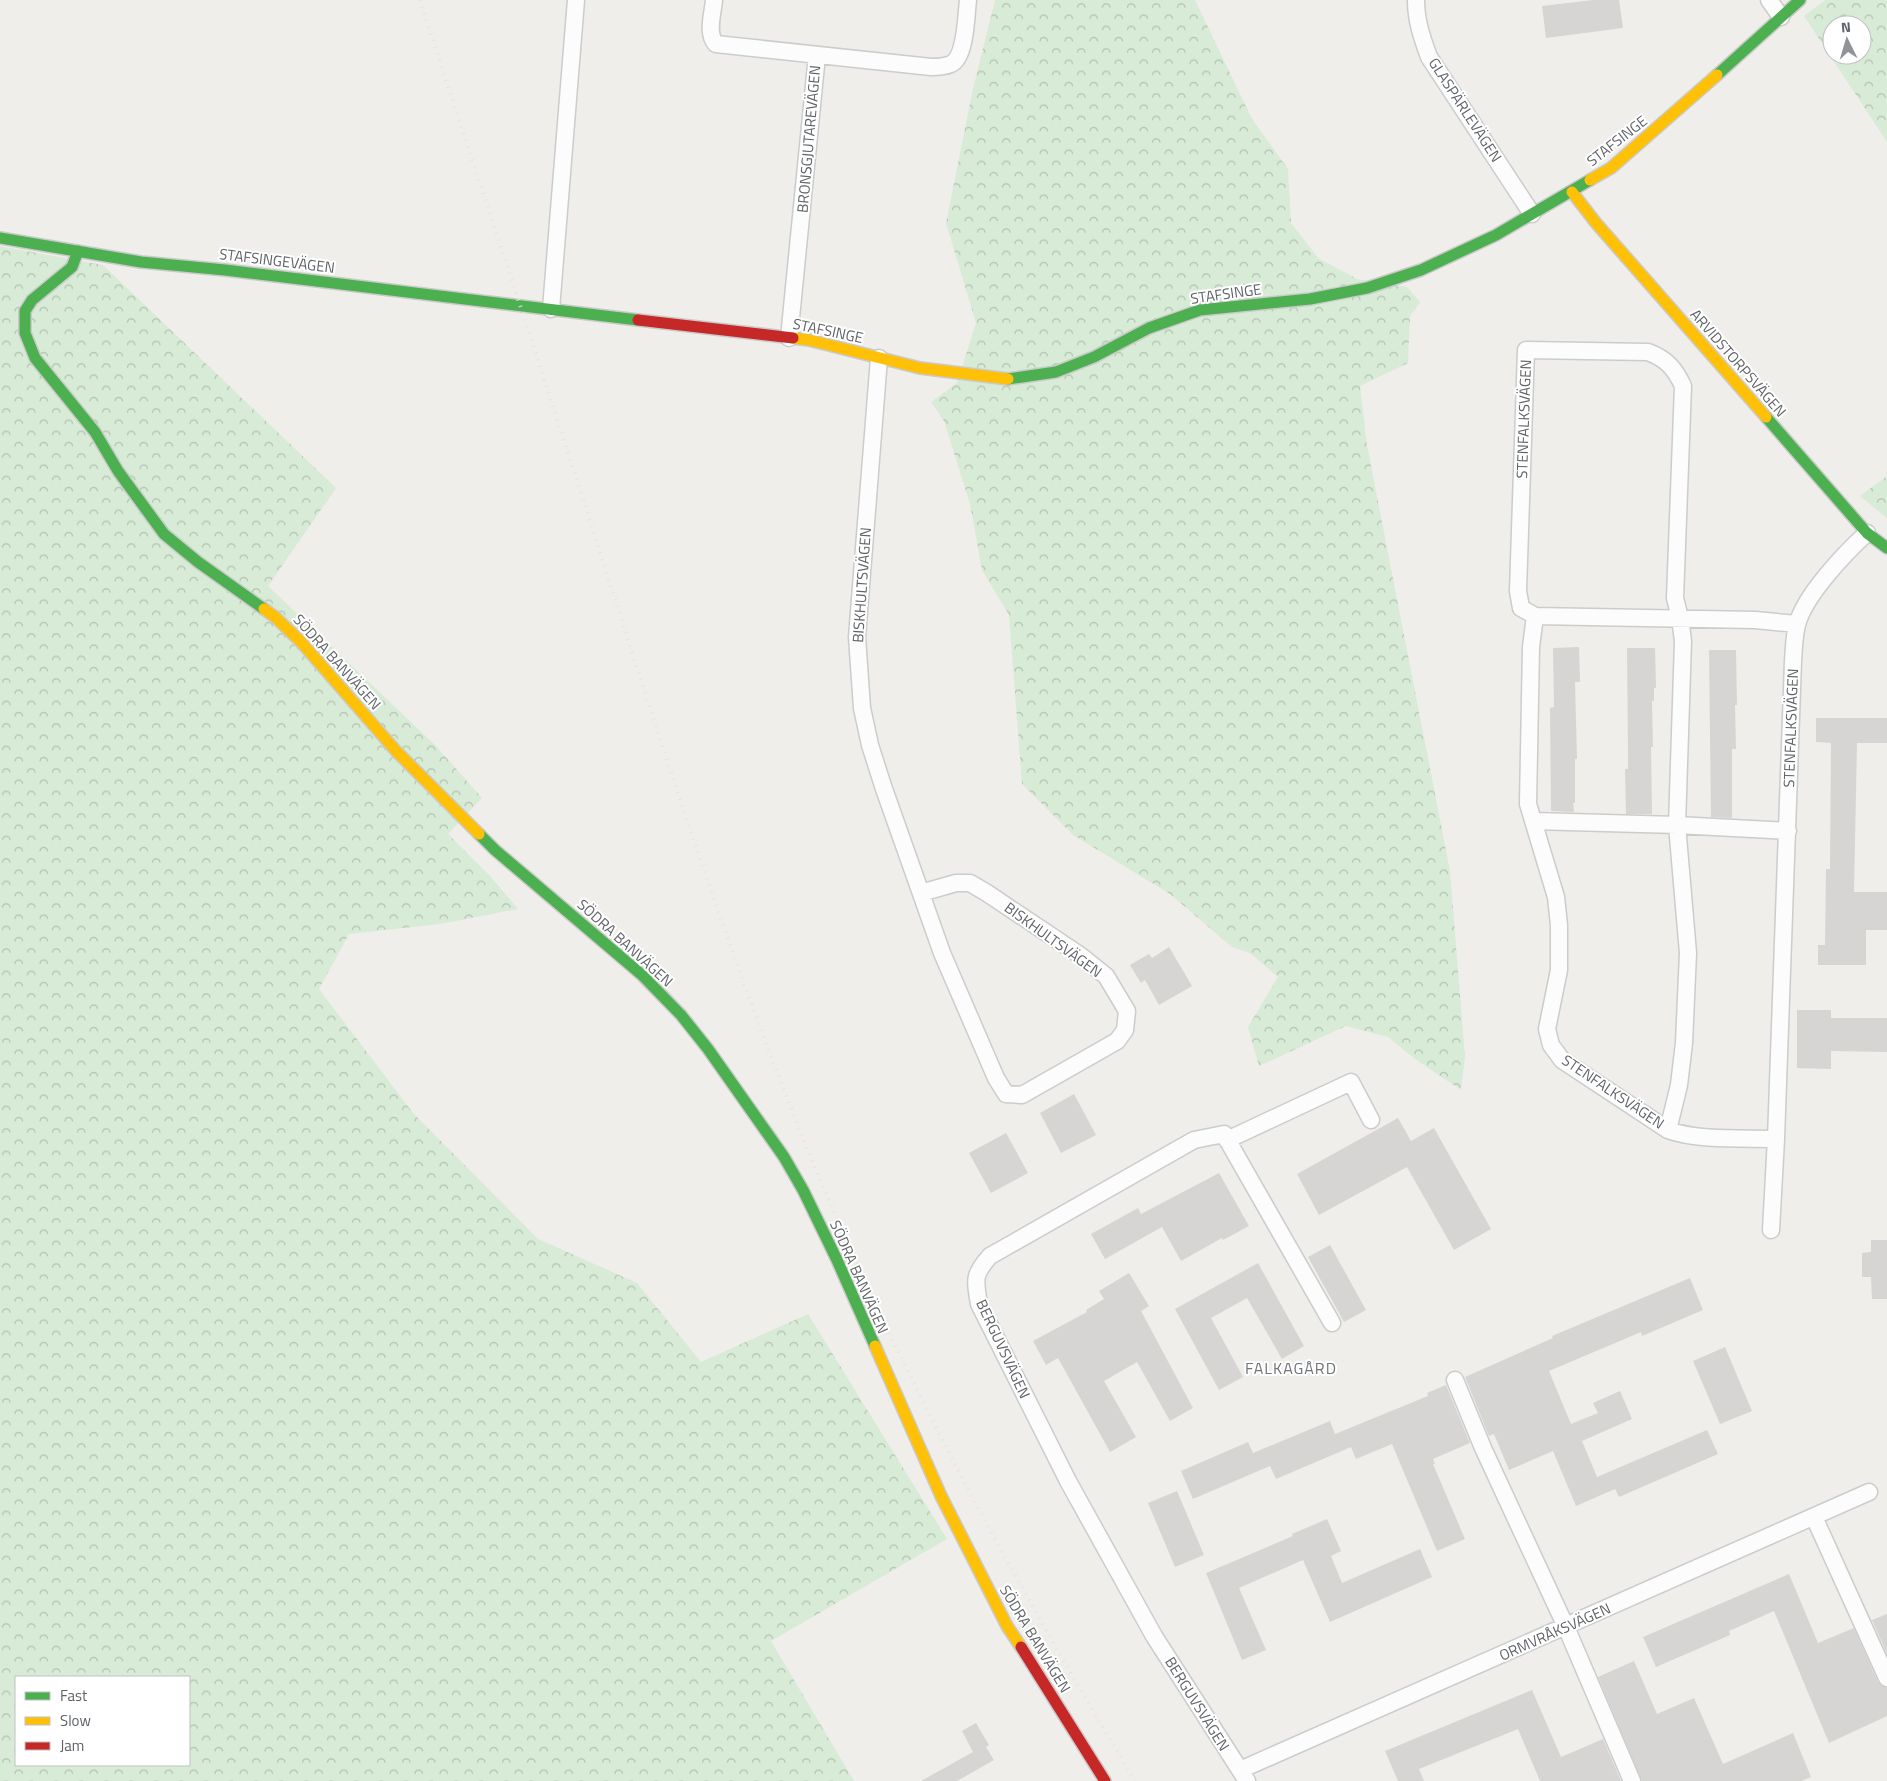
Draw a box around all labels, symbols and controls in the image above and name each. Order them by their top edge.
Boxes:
north arrow [1822,15,1872,65]
text: N [1840,16,1852,37]
street label: GLASPÄRLEVÄGEN [1423,53,1508,166]
street label: BRONSGJUTAREVÄGEN [791,64,826,214]
street label: STAFSINGE [1581,110,1652,172]
street label: STAFSINGEVÄGEN [218,242,336,279]
street label: STAFSINGE [1189,277,1263,310]
street label: ARVIDSTORPSVÄGEN [1685,304,1792,422]
street label: STAFSINGE [791,312,865,349]
street label: STENFALKSVÄGEN [1510,359,1537,479]
street label: BISKHULTSVÄGEN [846,526,877,644]
street label: SÖDRA BANVÄGEN [288,609,387,715]
street label: STENFALKSVÄGEN [1777,668,1804,788]
street label: SÖDRA BANVÄGEN [572,893,678,992]
street label: BISKHULTSVÄGEN [1000,896,1107,983]
street label: STENFALKSVÄGEN [1557,1049,1669,1134]
street label: SÖDRA BANVÄGEN [824,1216,895,1337]
street label: BERGUVSVÄGEN [970,1295,1036,1402]
district label: FALKAGÅRD [1245,1356,1337,1380]
street label: SÖDRA BANVÄGEN [994,1581,1077,1697]
street label: ORMVRÅKSVÄGEN [1495,1597,1614,1666]
street label: BERGUVSVÄGEN [1159,1652,1236,1755]
legend [15,1676,190,1766]
text: Fast [60,1684,88,1707]
text: Slow [60,1709,91,1732]
text: Jam [60,1734,84,1757]

